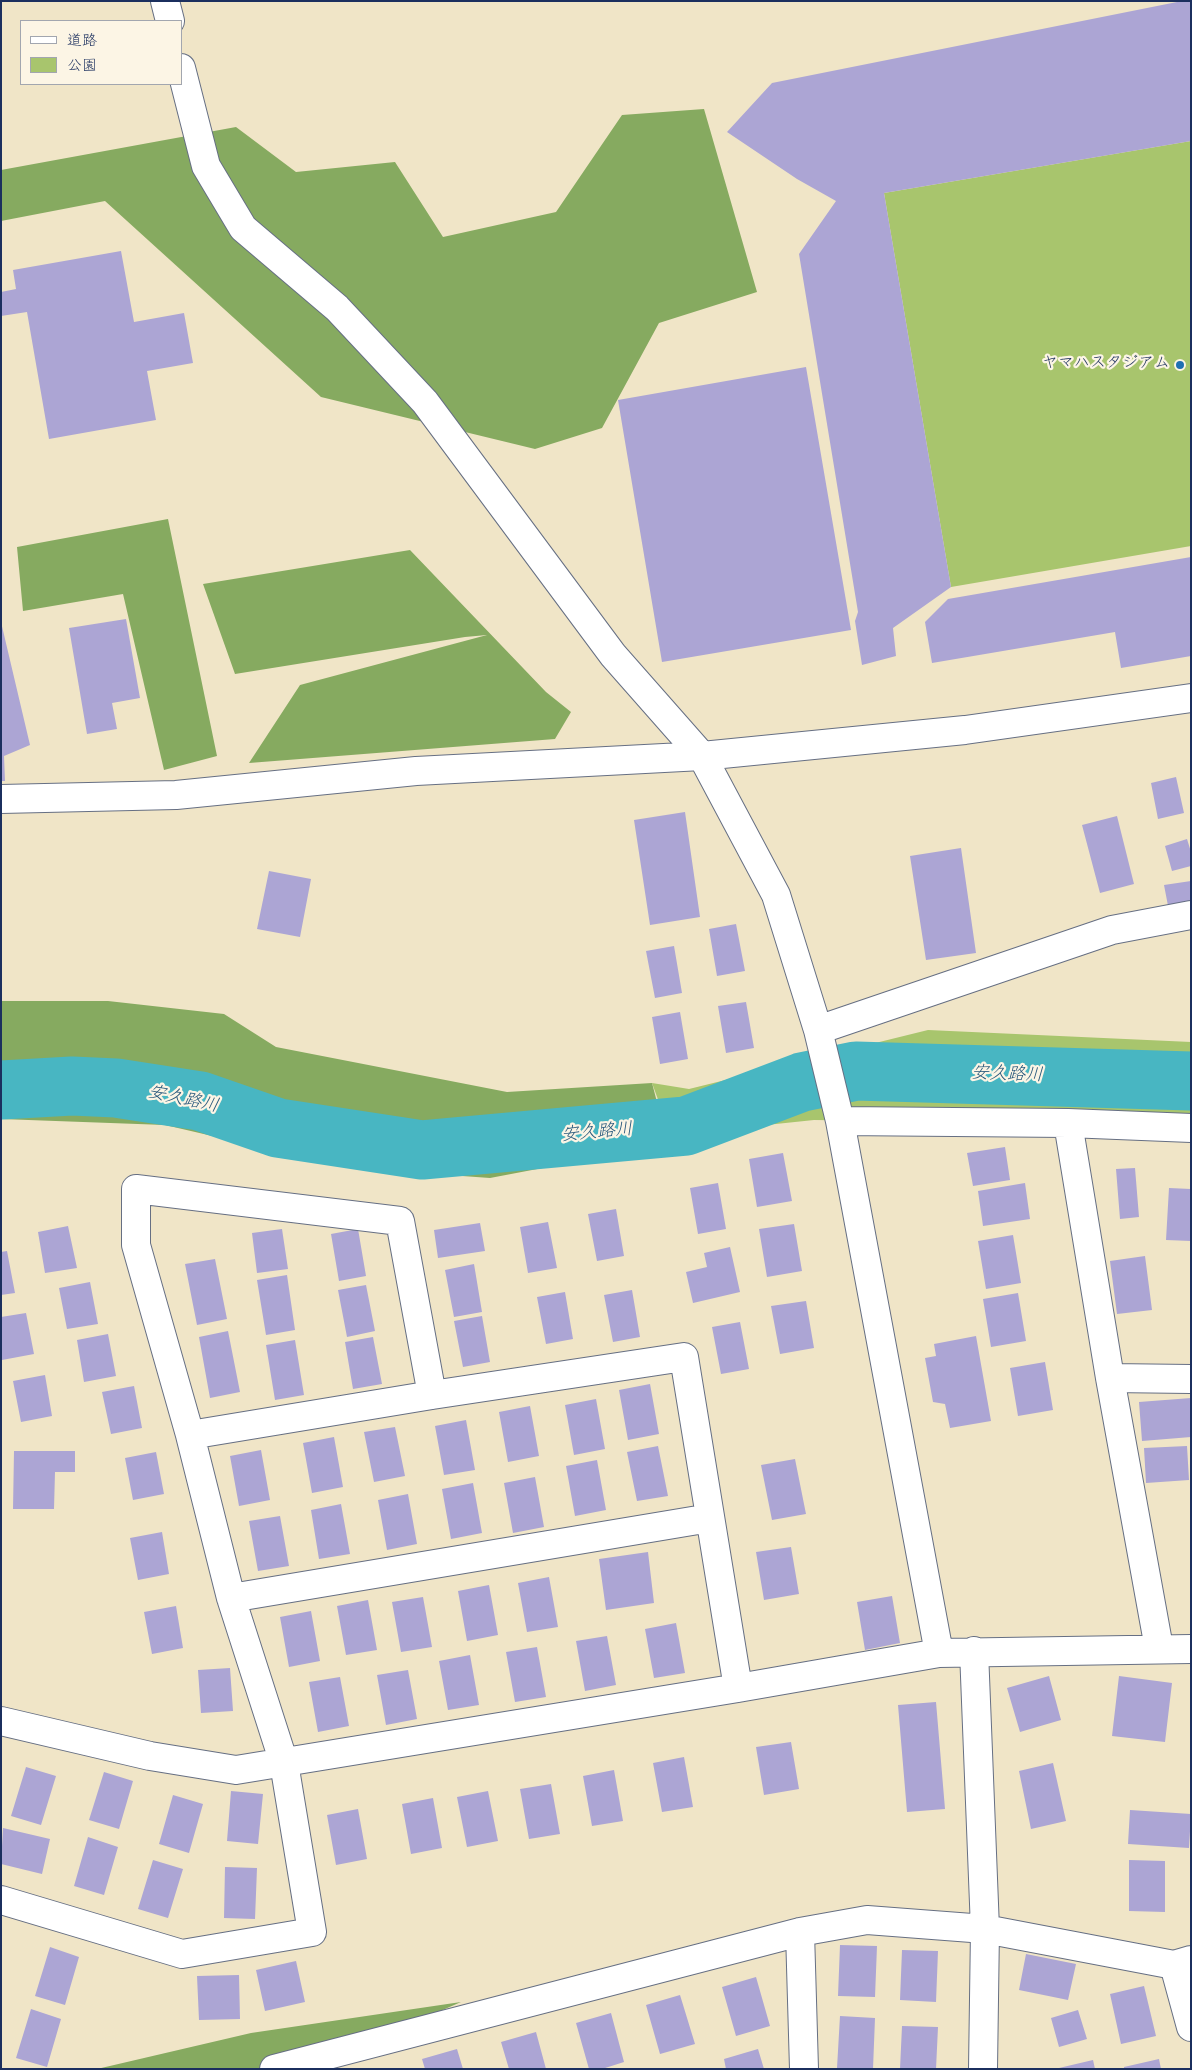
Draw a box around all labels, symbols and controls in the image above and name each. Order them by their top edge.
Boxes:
legend [20,20,182,85]
text: 道路 [67,33,97,51]
text: 公園 [67,58,97,76]
place label: ヤマハスタジアム [1042,355,1170,375]
marker: ヤマハスタジアム [1174,359,1186,371]
water label: 安久路川 [971,1064,1043,1088]
water label: 安久路川 [146,1083,220,1119]
water label: 安久路川 [560,1120,634,1148]

